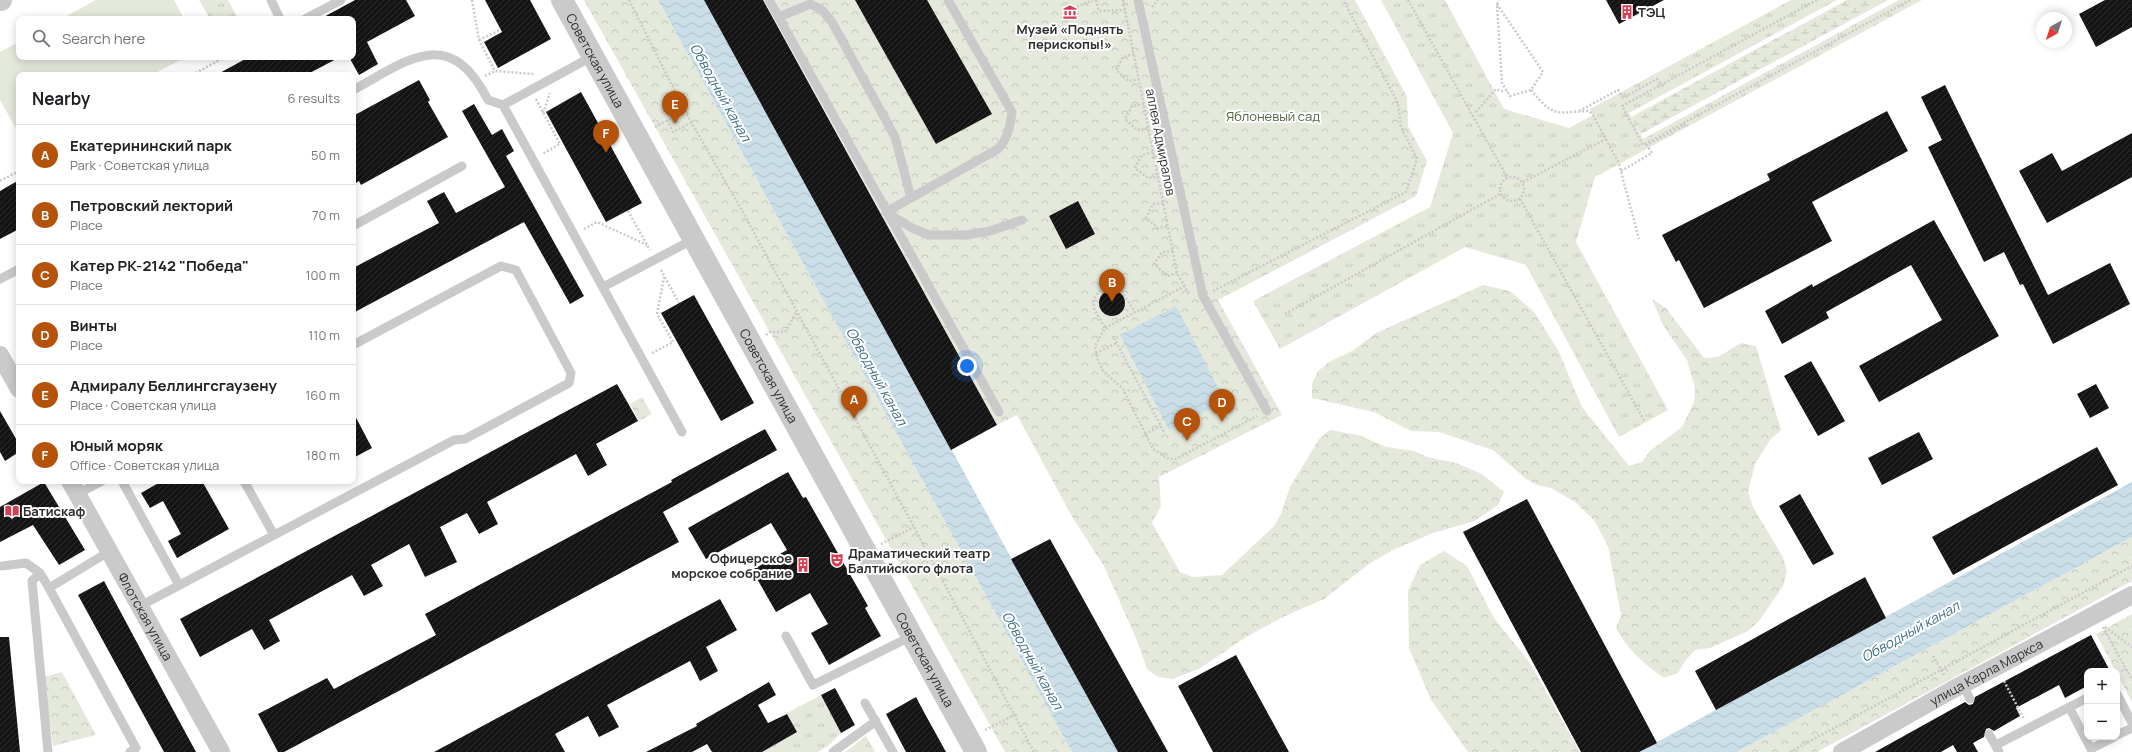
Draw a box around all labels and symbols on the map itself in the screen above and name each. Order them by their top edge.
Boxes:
place label: ТЭЦ [1638,3,1665,21]
museum icon: Музей «Поднять перископы!» [1062,4,1078,20]
building icon: ТЭЦ [1619,4,1635,20]
street label: Советская улица [562,10,629,111]
north arrow [2036,12,2072,48]
place label: Музей «Поднять перископы!» [1017,20,1123,53]
water label: Обводный канал [686,39,756,145]
street label: аллея Адмиралов [1142,87,1180,197]
pin: E [662,91,688,124]
park label: Яблоневый сад [1226,107,1320,125]
pin: F [593,120,619,153]
pin: B [1099,269,1125,302]
water label: Обводный канал [842,323,912,429]
street label: Советская улица [736,325,802,426]
your location [957,356,977,376]
pin: A [841,386,867,419]
pin: D [1209,389,1235,422]
pin: C [1174,408,1200,441]
place label: Батискаф [23,502,86,520]
library icon: Батискаф [4,503,20,519]
place label: Драматический театр Балтийского флота [848,544,990,577]
place label: Офицерское морское собрание [671,549,792,582]
theatre icon: Драматический театр Балтийского флота [829,552,845,568]
building icon: Офицерское морское собрание [795,557,811,573]
street label: Флотская улица [114,569,177,664]
water label: Обводный канал [1857,596,1963,666]
water label: Обводный канал [998,607,1068,713]
street label: Советская улица [892,609,958,710]
street label: улица Карла Маркса [1926,635,2046,710]

